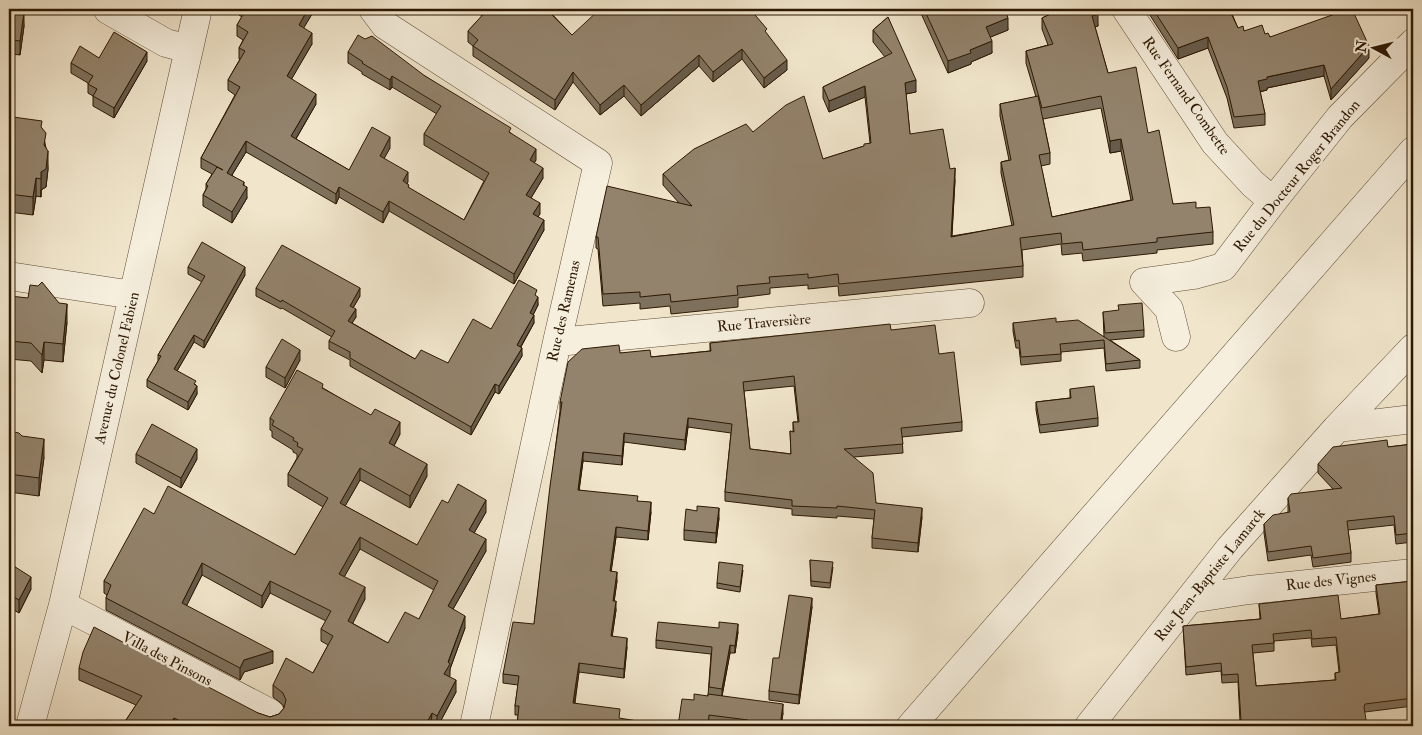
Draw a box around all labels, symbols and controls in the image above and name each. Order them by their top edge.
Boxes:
north arrow [1350,22,1400,72]
street label: Rue Fernand Combette [1138,33,1234,159]
text: N [1352,39,1371,55]
street label: Rue du Docteur Roger Brandon [1230,96,1365,256]
street label: Rue des Ramenas [543,258,585,364]
street label: Avenue du Colonel Fabien [90,290,144,447]
street label: Rue Traversière [716,309,812,337]
street label: Rue Jean-Baptiste Lamarck [1151,505,1270,646]
street label: Rue des Vignes [1285,567,1377,595]
street label: Villa des Pinsons [119,627,215,691]

